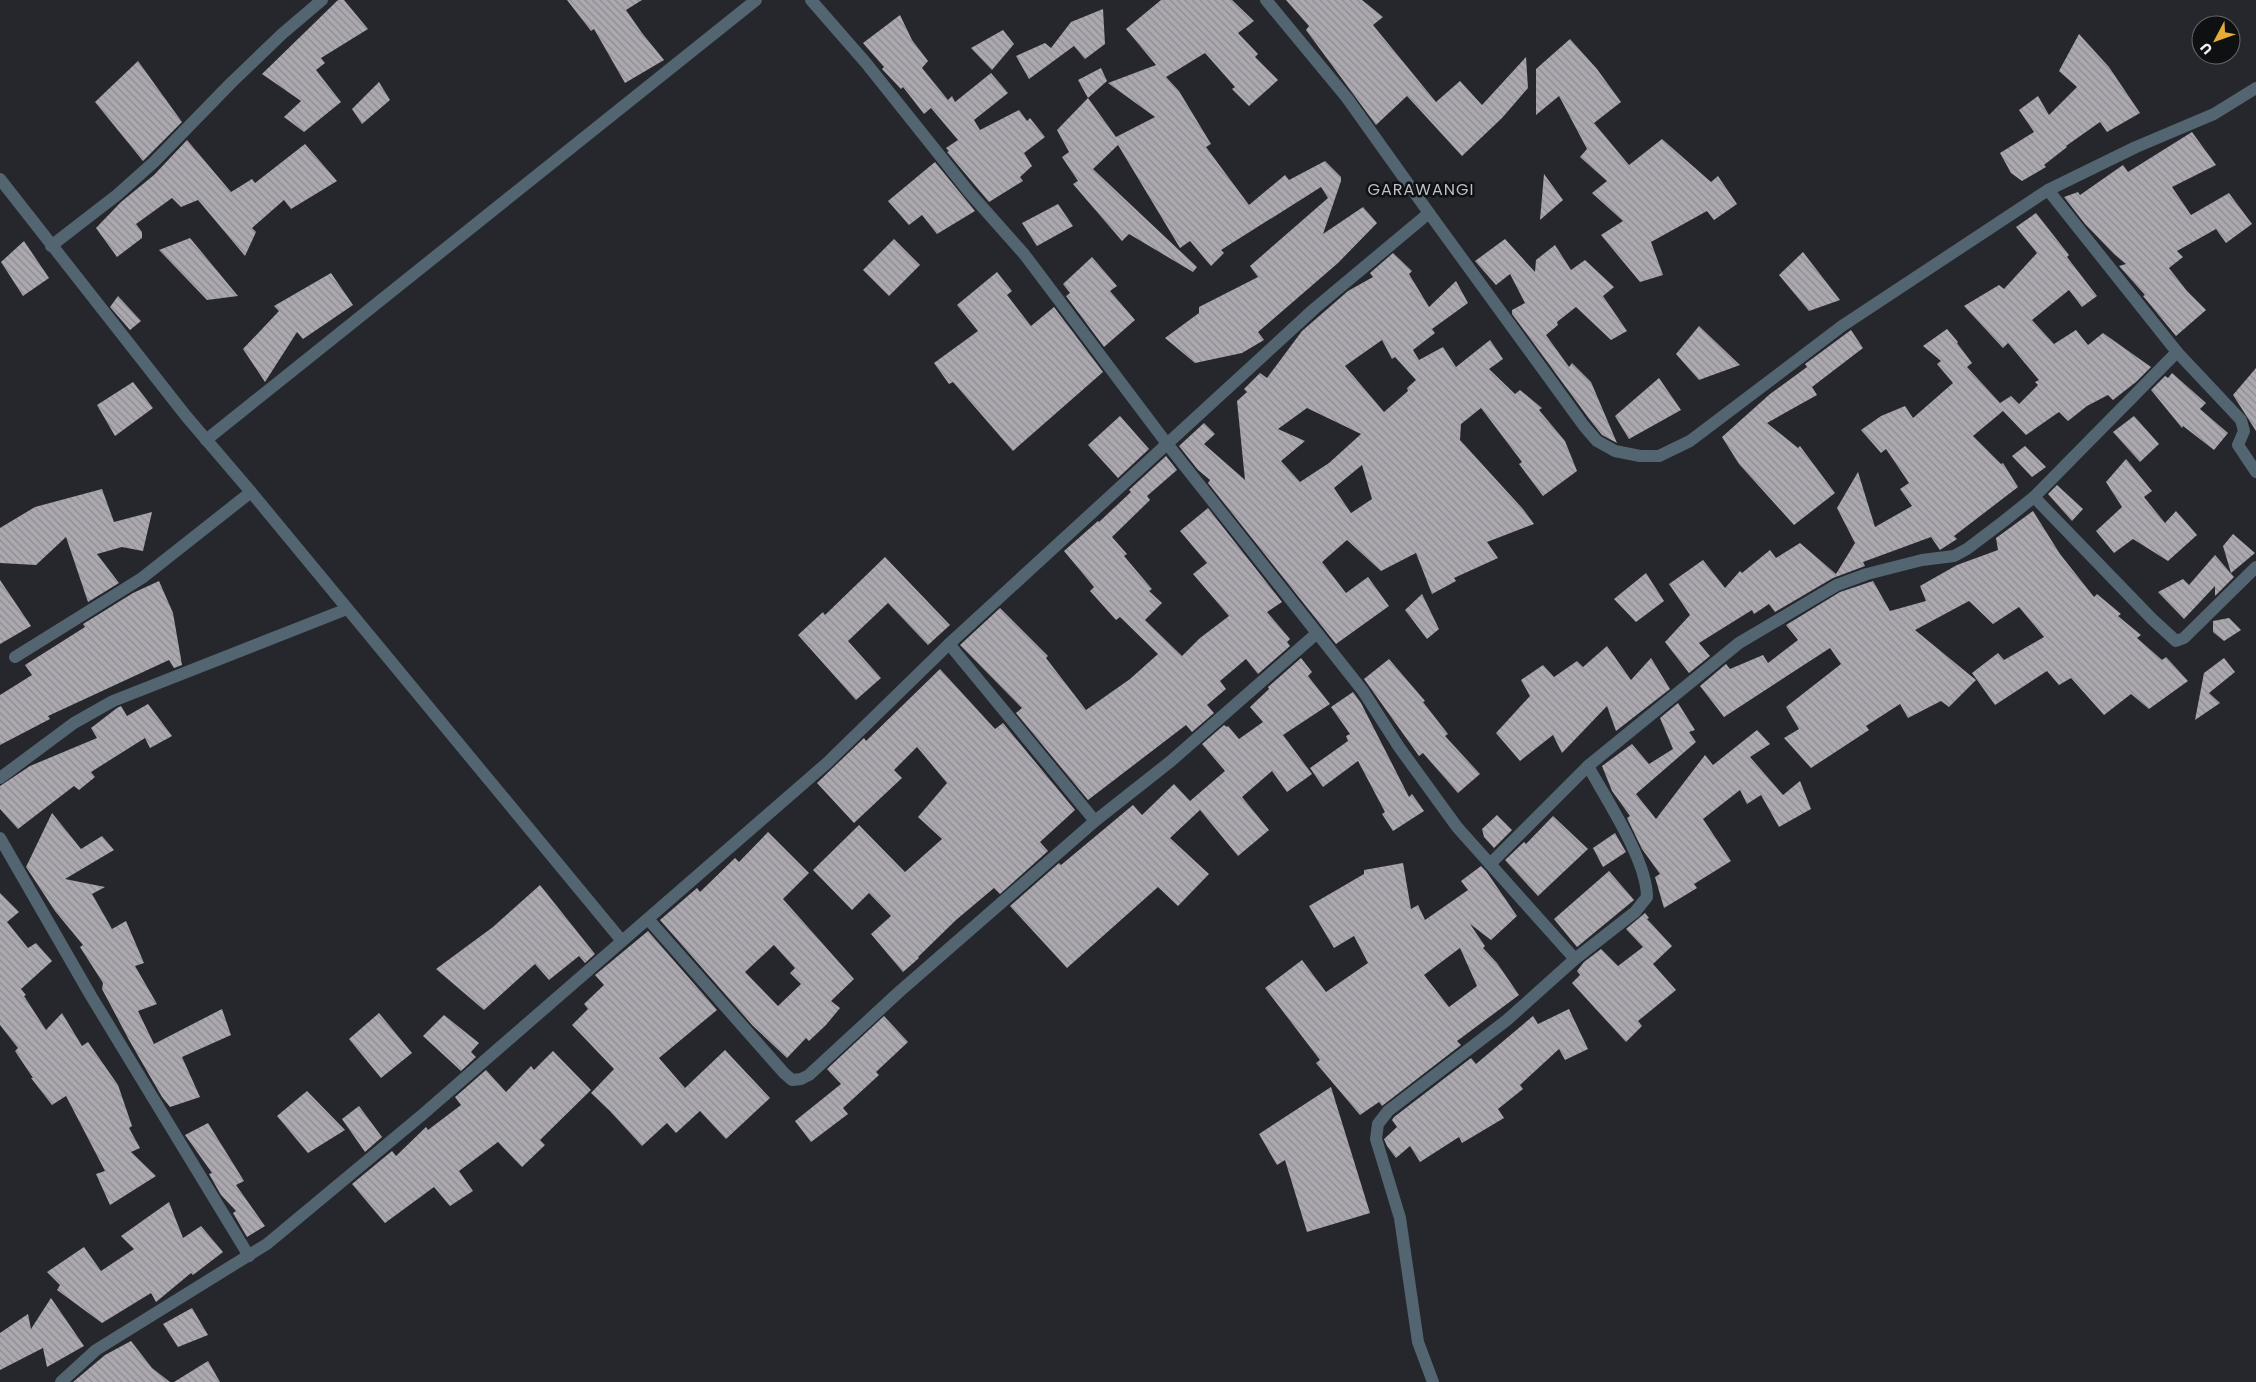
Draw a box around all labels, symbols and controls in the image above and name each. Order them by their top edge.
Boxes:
north arrow [2191,15,2241,65]
text: U [2195,38,2217,59]
district label: GARAWANGI [1368,178,1474,201]

